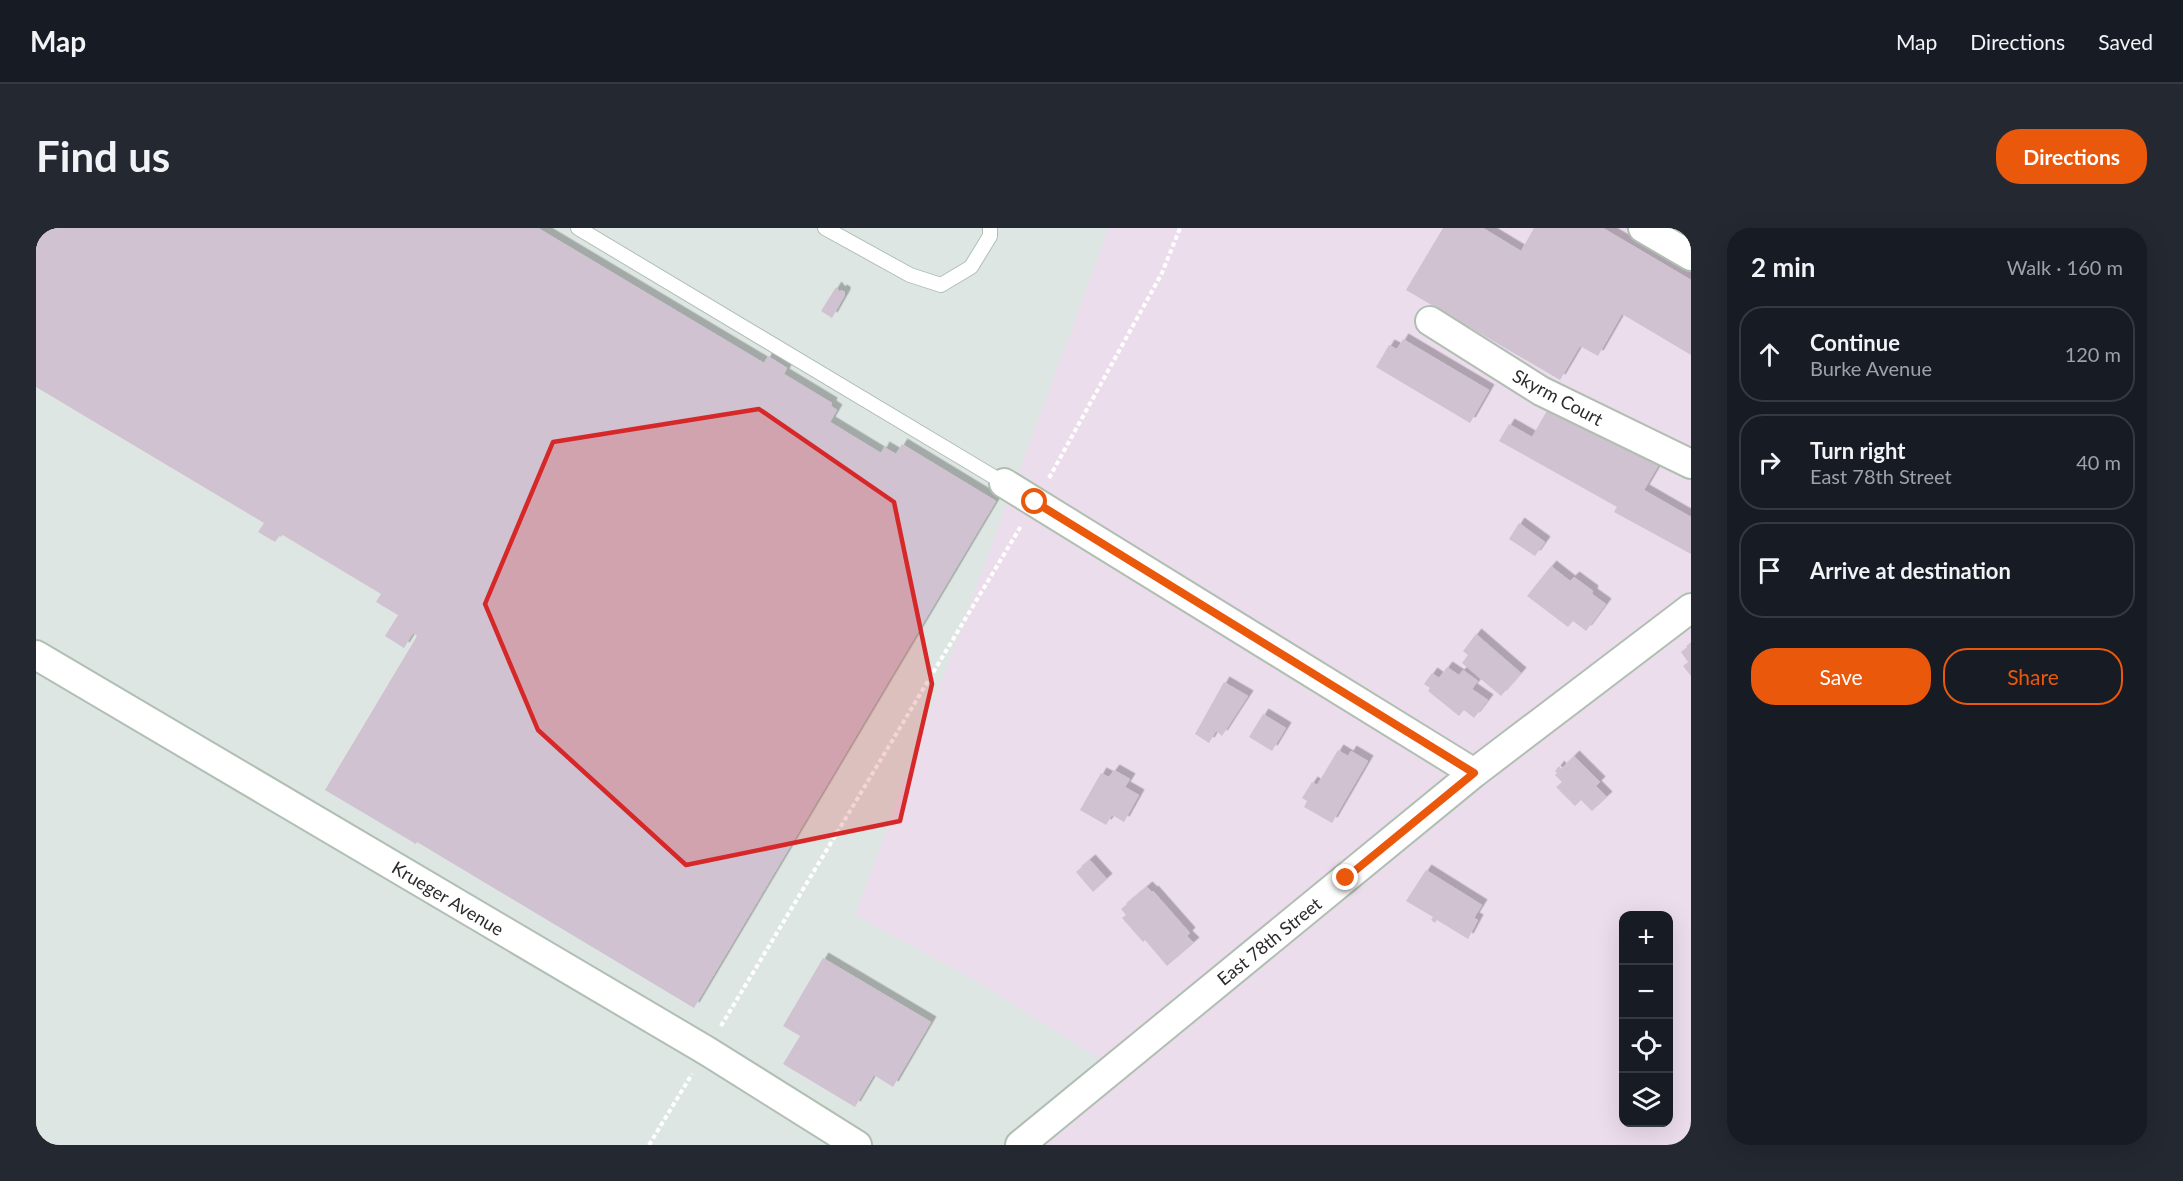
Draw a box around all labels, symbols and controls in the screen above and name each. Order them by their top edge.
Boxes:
text: Map [30,24,86,58]
text: Map [1896,29,1937,54]
text: Directions [1970,29,2065,54]
text: Saved [2098,29,2153,54]
button: Directions [1996,129,2147,184]
text: Find us [36,131,170,181]
text: 2 min [1751,251,1815,283]
text: Walk · 160 m [2007,255,2123,279]
text: Continue [1810,329,1900,356]
icon: ahead [1753,338,1786,371]
text: 120 m [2065,342,2121,366]
text: Burke Avenue [1810,356,1932,380]
street label: Skyrm Court [1509,364,1607,430]
text: Turn right [1810,437,1905,464]
icon: right [1753,446,1786,479]
text: 40 m [2076,450,2121,474]
text: East 78th Street [1810,464,1952,488]
route start [1021,488,1047,514]
icon: arrive [1753,554,1786,587]
text: Arrive at destination [1810,557,2011,584]
button: Save [1751,648,1931,705]
button: Share [1943,648,2123,705]
street label: Krueger Avenue [388,856,508,940]
route end [1332,864,1358,890]
street label: East 78th Street [1213,892,1326,990]
map controls [1619,911,1673,1127]
button: + [1619,911,1673,965]
button: − [1619,965,1673,1019]
button: locate [1619,1019,1673,1073]
button: layers [1619,1073,1673,1127]

